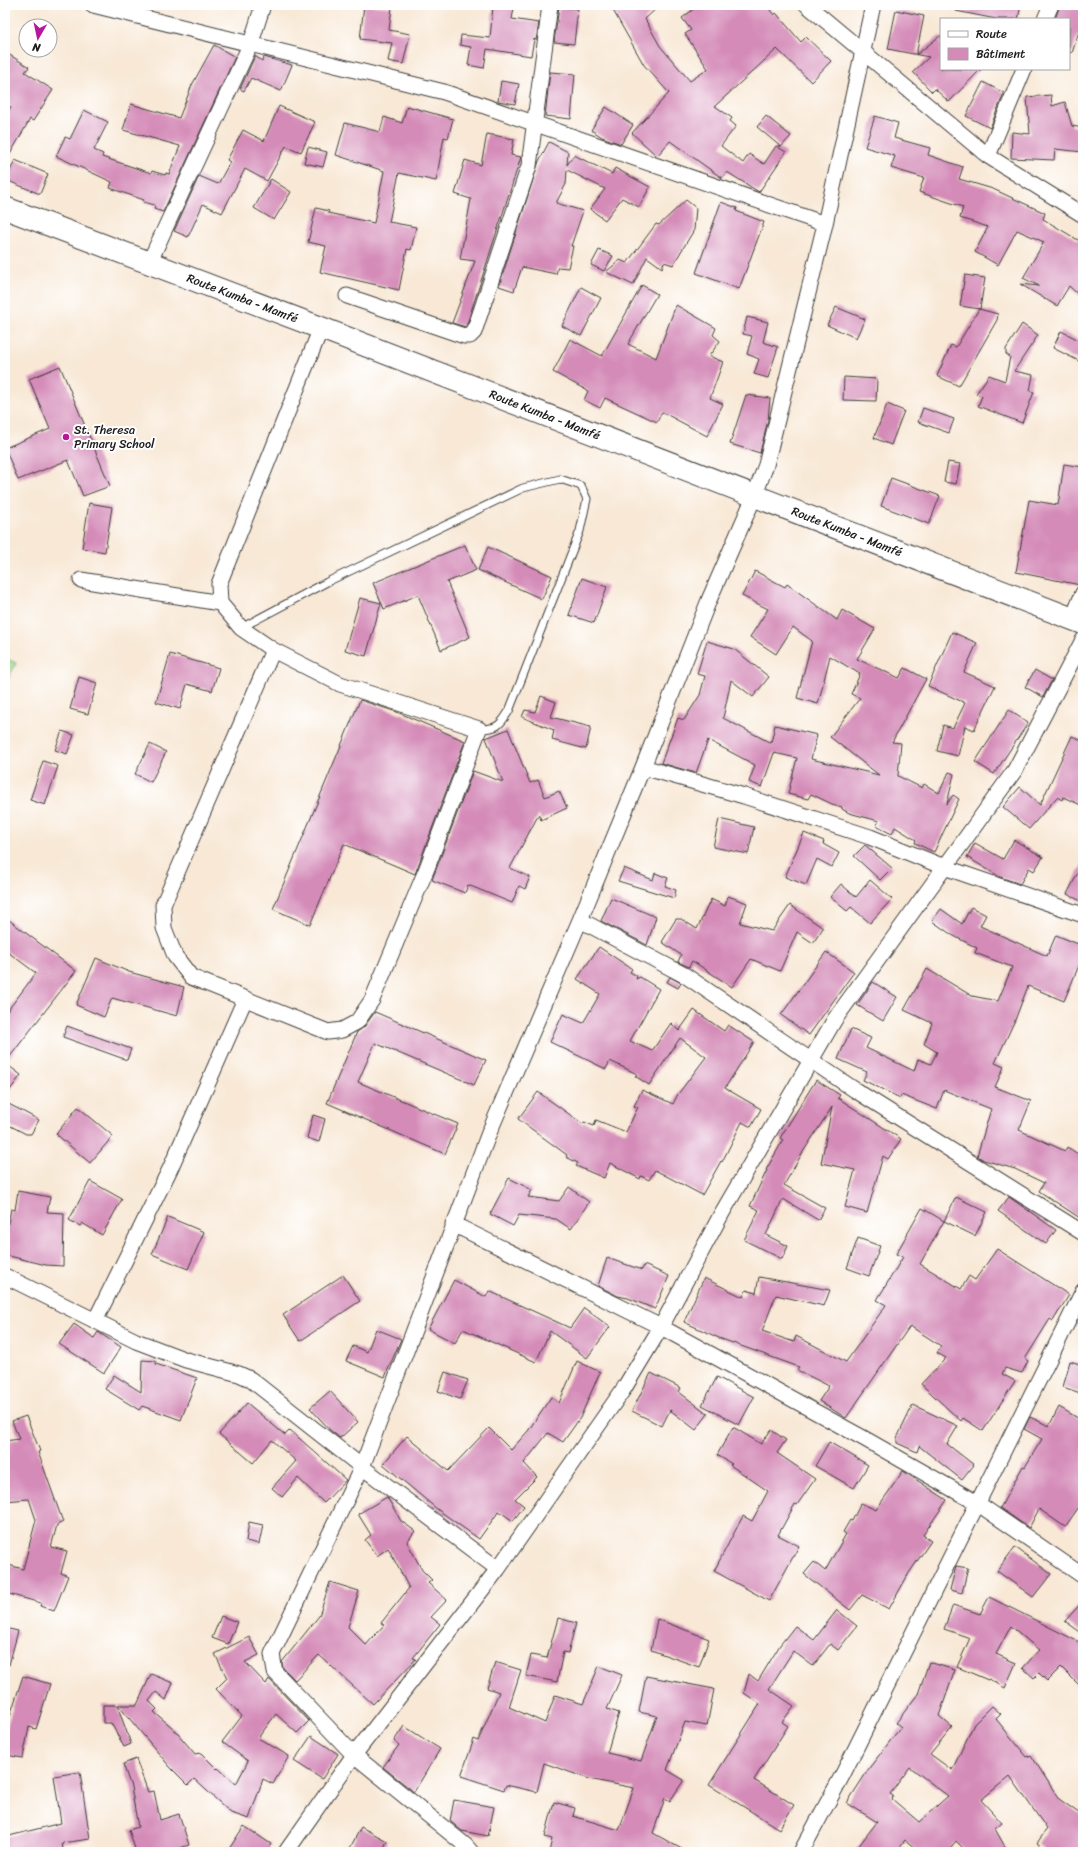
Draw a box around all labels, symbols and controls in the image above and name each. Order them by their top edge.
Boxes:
north arrow [18,18,58,58]
legend [940,18,1070,70]
text: Route [976,23,1007,45]
text: N [31,37,43,58]
text: Bâtiment [976,43,1025,65]
street label: Route Kumba - Mamfé [184,267,301,329]
street label: Route Kumba - Mamfé [486,383,604,446]
place label: St. Theresa Primary School [74,419,155,455]
marker: St. Theresa Primary School [61,432,71,442]
street label: Route Kumba - Mamfé [788,500,906,563]

